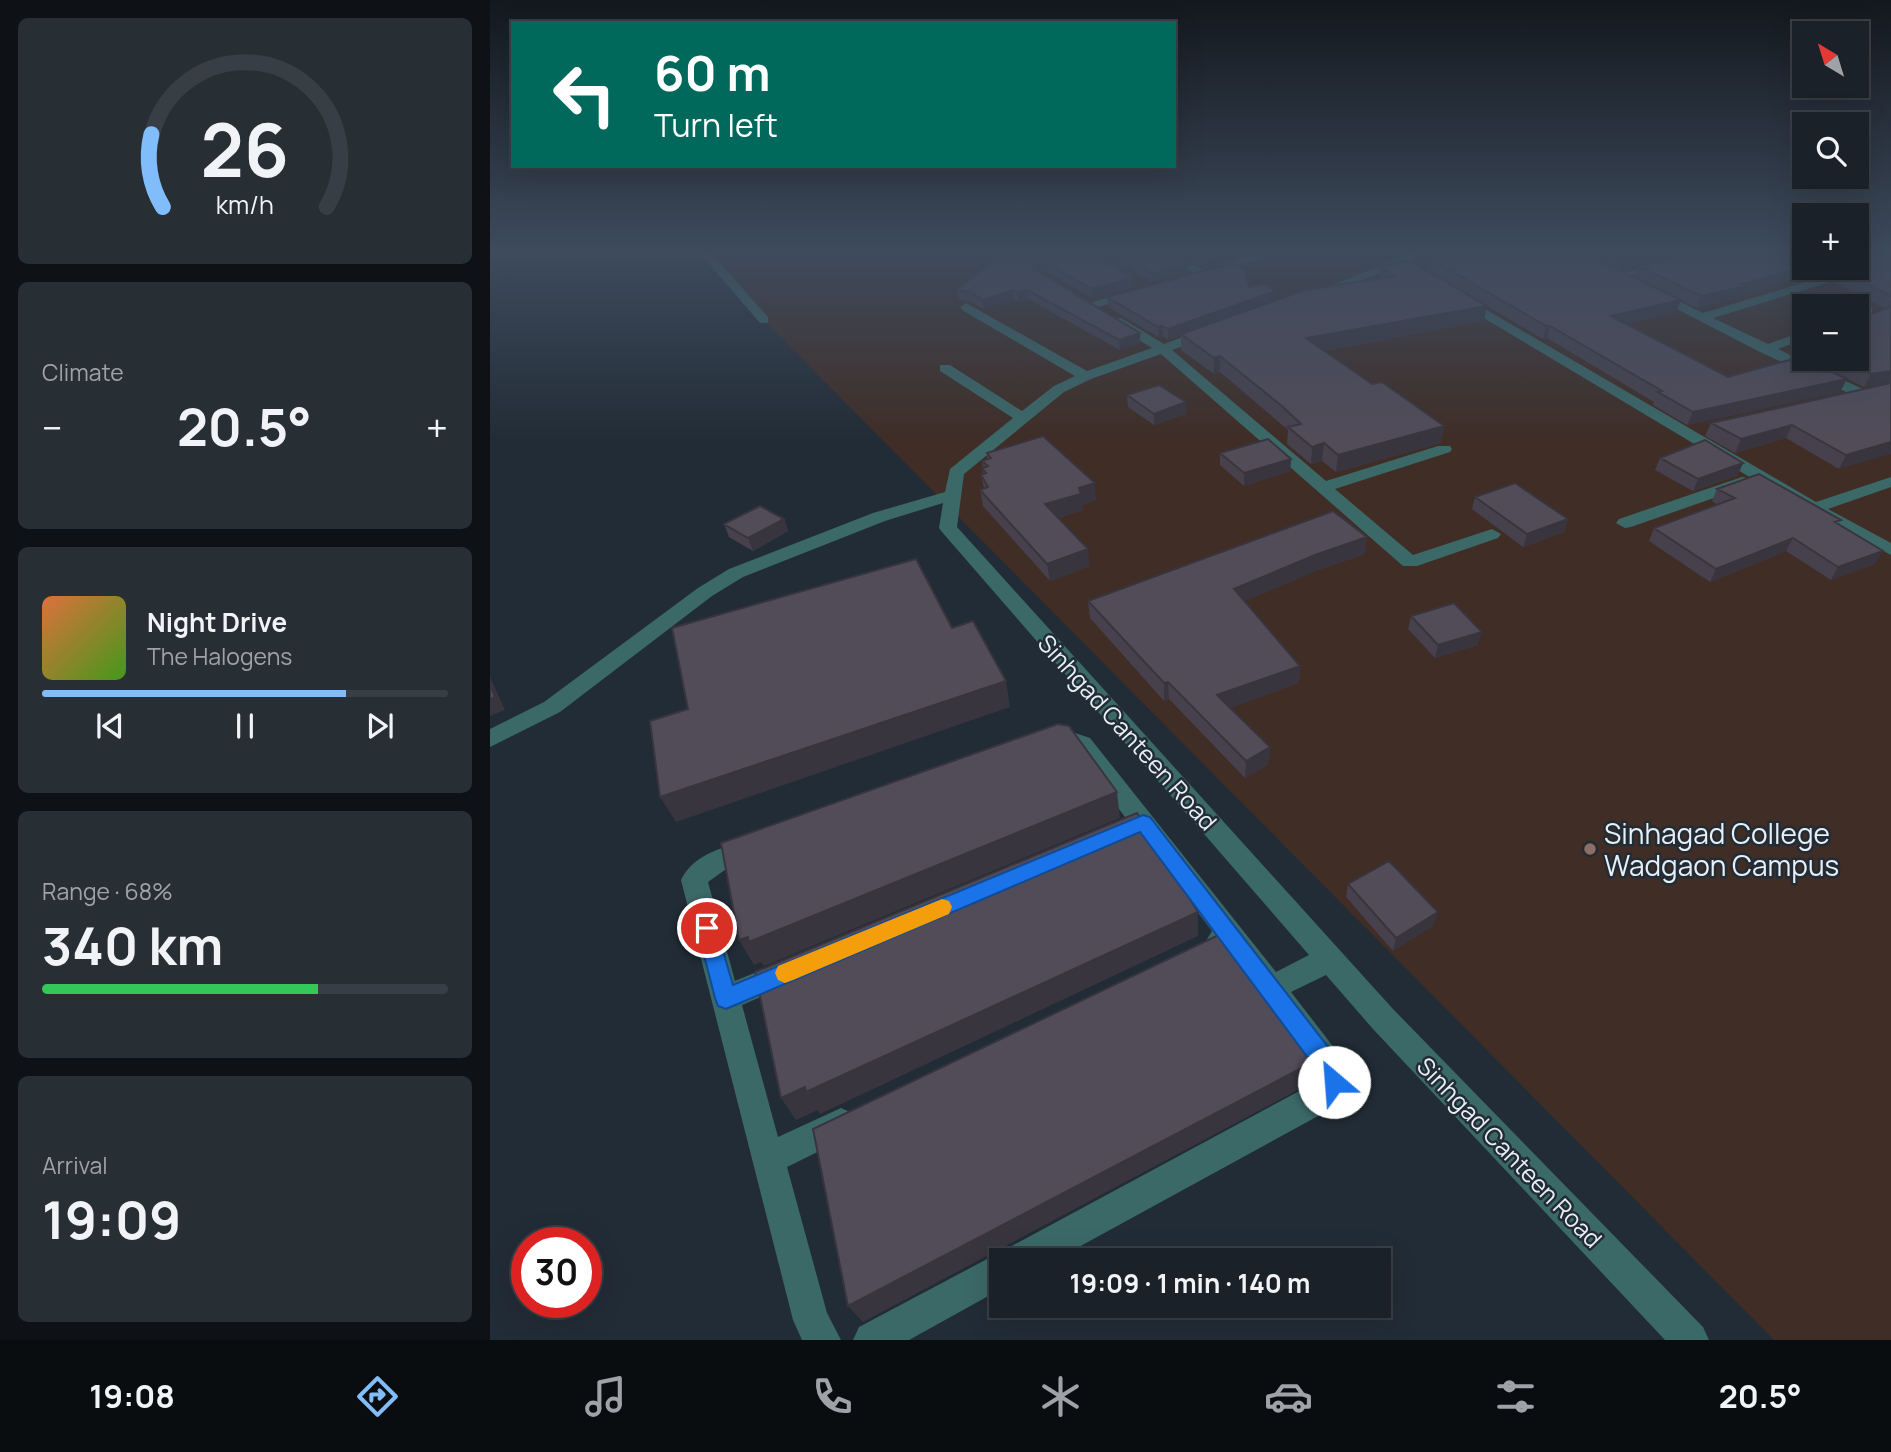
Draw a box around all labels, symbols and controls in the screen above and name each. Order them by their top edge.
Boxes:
north arrow [1792,21,1869,98]
map controls [1792,21,1869,371]
text: 60 m [654,39,771,106]
icon: left [539,49,630,140]
text: 26 [201,100,289,200]
text: Turn left [654,103,778,147]
button: search [1792,112,1869,189]
text: km/h [216,187,274,222]
button: + [1792,203,1869,280]
button: − [1792,294,1869,371]
text: Climate [42,356,124,388]
text: 20.5° [177,391,312,462]
text: − [42,401,63,453]
text: + [426,401,448,453]
text: Night Drive [147,604,287,640]
street label: Sinhgad Canteen Road [1031,627,1225,837]
text: The Halogens [147,640,292,672]
icon: previous [91,707,129,745]
icon: pause [226,707,264,745]
icon: next [361,707,399,745]
place label: Sinhagad College Wadgaon Campus [1604,814,1839,884]
marker: Sinhagad College Wadgaon Campus [1582,841,1598,857]
text: Range · 68% [42,875,173,907]
pin [677,898,737,958]
icon: arrive [688,909,726,947]
text: 340 km [42,910,223,981]
position arrow [1297,1045,1371,1119]
street label: Sinhgad Canteen Road [1410,1050,1610,1254]
text: Arrival [42,1149,108,1181]
text: 19:09 [42,1184,181,1255]
speed limit sign: 30 [511,1227,602,1318]
text: 19:09 · 1 min · 140 m [1070,1265,1310,1301]
icon: directions [353,1372,402,1421]
icon: music [581,1372,630,1421]
icon: phone [808,1372,857,1421]
icon: climate [1036,1372,1085,1421]
icon: car [1264,1372,1313,1421]
icon: filters [1491,1372,1540,1421]
text: 19:08 [89,1374,175,1418]
text: 20.5° [1719,1374,1802,1418]

